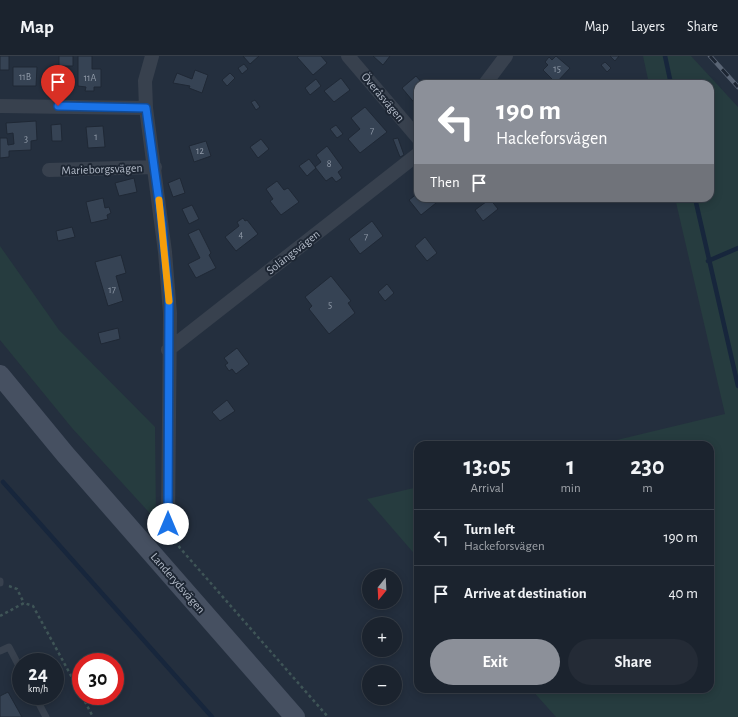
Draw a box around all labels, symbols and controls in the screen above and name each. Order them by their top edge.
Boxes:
text: Map [20,18,54,37]
text: Map [584,20,609,34]
text: Layers [631,20,665,34]
text: Share [687,20,718,34]
house number: 15 [553,64,561,74]
pin [41,65,75,106]
street label: Överåsvägen [359,70,408,124]
icon: arrive [47,71,69,93]
house number: 11B [19,72,31,82]
house number: 11A [84,73,97,83]
icon: left [430,96,482,148]
text: 190 m [496,97,561,125]
house number: 7 [370,126,374,136]
text: Hackeforsvägen [496,130,608,148]
house number: 1 [94,132,98,142]
house number: 3 [24,134,28,144]
house number: 12 [196,146,204,156]
house number: 8 [327,159,332,169]
street label: Marieborgsvägen [61,162,143,176]
icon: arrive [468,172,490,194]
text: Then [430,175,460,190]
street label: Solängsvägen [264,228,322,276]
house number: 4 [239,230,244,240]
house number: 7 [364,232,368,242]
house number: 17 [108,285,116,295]
house number: 5 [328,300,332,310]
text: 13:05 [464,455,511,479]
text: 1 [566,455,575,479]
text: 230 [630,455,664,479]
text: Arrival [471,482,504,495]
text: min [560,482,581,495]
text: m [642,482,653,495]
position arrow [147,503,189,545]
text: Turn left [464,522,515,537]
icon: left [430,527,452,549]
text: 190 m [663,530,698,545]
text: Hackeforsvägen [464,540,545,553]
street label: Landerydsvägen [148,550,207,616]
north arrow [362,569,402,609]
map controls [362,569,402,705]
icon: arrive [430,583,452,605]
text: Arrive at destination [464,586,587,601]
text: 40 m [668,586,698,601]
button: + [362,617,402,657]
button: Exit [430,639,560,685]
button: Share [568,639,698,685]
speed limit sign: 30 [72,653,124,705]
text: 24 [28,664,48,684]
button: − [362,665,402,705]
text: km/h [28,684,48,694]

